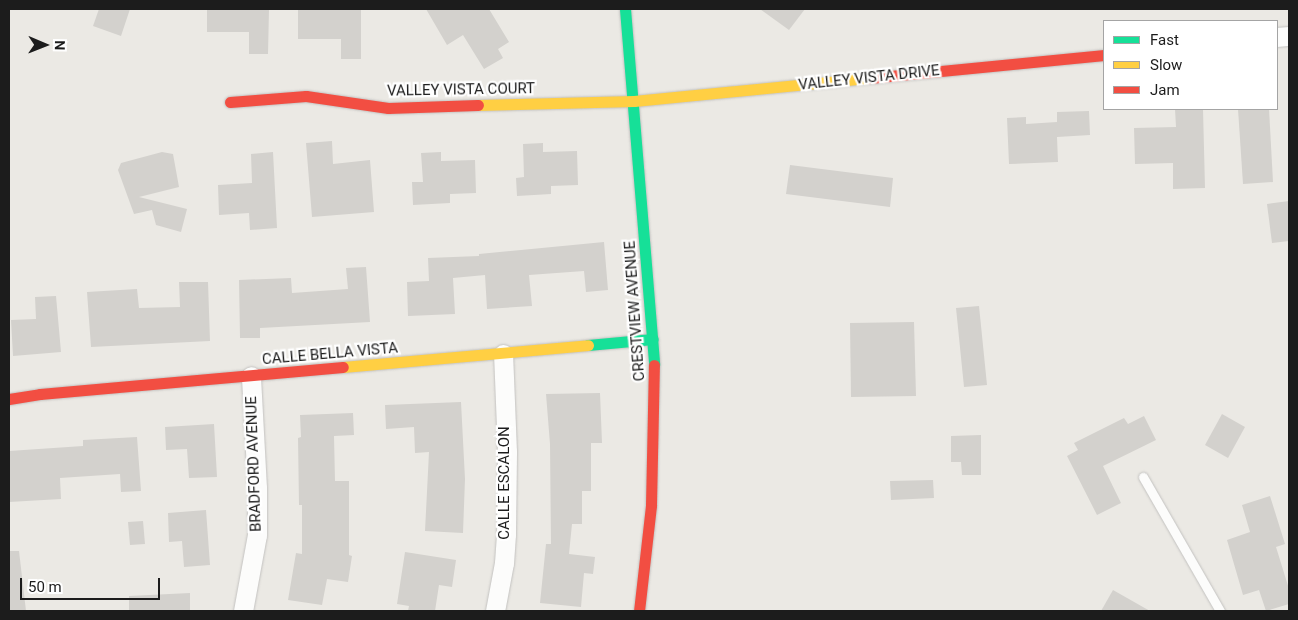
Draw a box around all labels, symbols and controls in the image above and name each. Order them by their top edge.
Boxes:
north arrow [20,20,70,70]
legend [1103,20,1278,110]
text: Fast [1150,31,1179,49]
text: N [52,40,68,50]
text: Slow [1150,56,1182,74]
street label: VALLEY VISTA DRIVE [798,62,940,94]
street label: VALLEY VISTA COURT [387,80,535,100]
text: Jam [1150,81,1180,99]
street label: CRESTVIEW AVENUE [621,240,649,382]
street label: CALLE BELLA VISTA [261,339,399,369]
street label: BRADFORD AVENUE [243,396,265,532]
street label: CALLE ESCALON [496,426,514,540]
scale bar [22,568,162,600]
text: 50 m [28,578,62,596]

